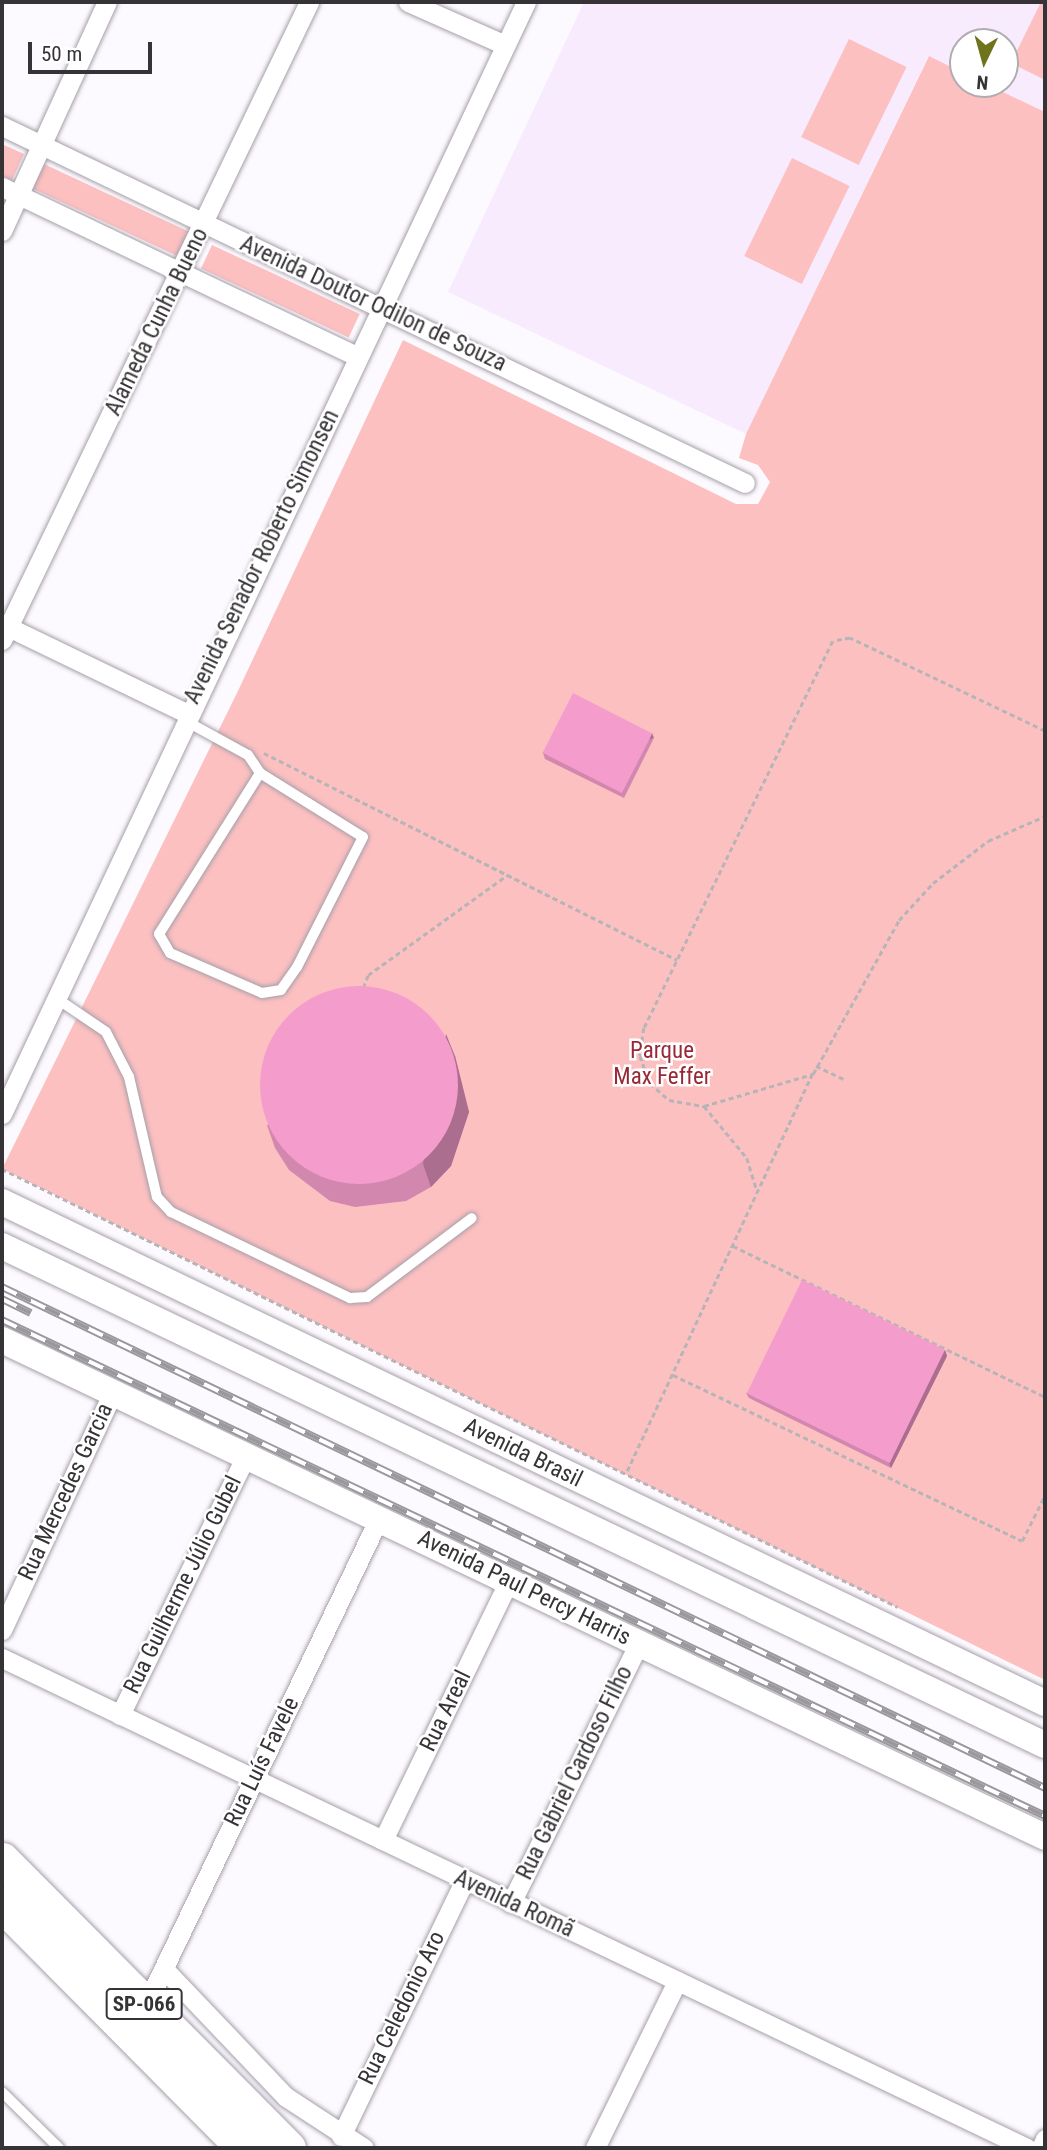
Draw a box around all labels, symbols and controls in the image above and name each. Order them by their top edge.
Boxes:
scale bar [32,28,156,72]
north arrow [949,28,1019,98]
text: 50 m [41,42,82,66]
text: N [976,70,989,94]
street label: Alameda Cunha Bueno [100,224,214,420]
street label: Avenida Doutor Odilon de Souza [236,230,510,378]
street label: Avenida Senador Roberto Simonsen [179,405,345,709]
park label: Parque Max Feffer [613,1037,711,1091]
street label: Rua Mercedes Garcia [13,1399,119,1585]
street label: Avenida Brasil [459,1412,587,1494]
street label: Rua Guilherme Júlio Gubel [118,1472,248,1698]
street label: Avenida Paul Percy Harris [413,1524,635,1652]
street label: Rua Gabriel Cardoso Filho [511,1662,639,1884]
street label: Rua Areal [415,1666,477,1756]
street label: Rua Luís Favele [219,1693,305,1831]
street label: Avenida Romã [450,1864,578,1944]
street label: Rua Celedonio Aro [353,1927,451,2089]
road number: SP-066 [106,1986,182,2022]

